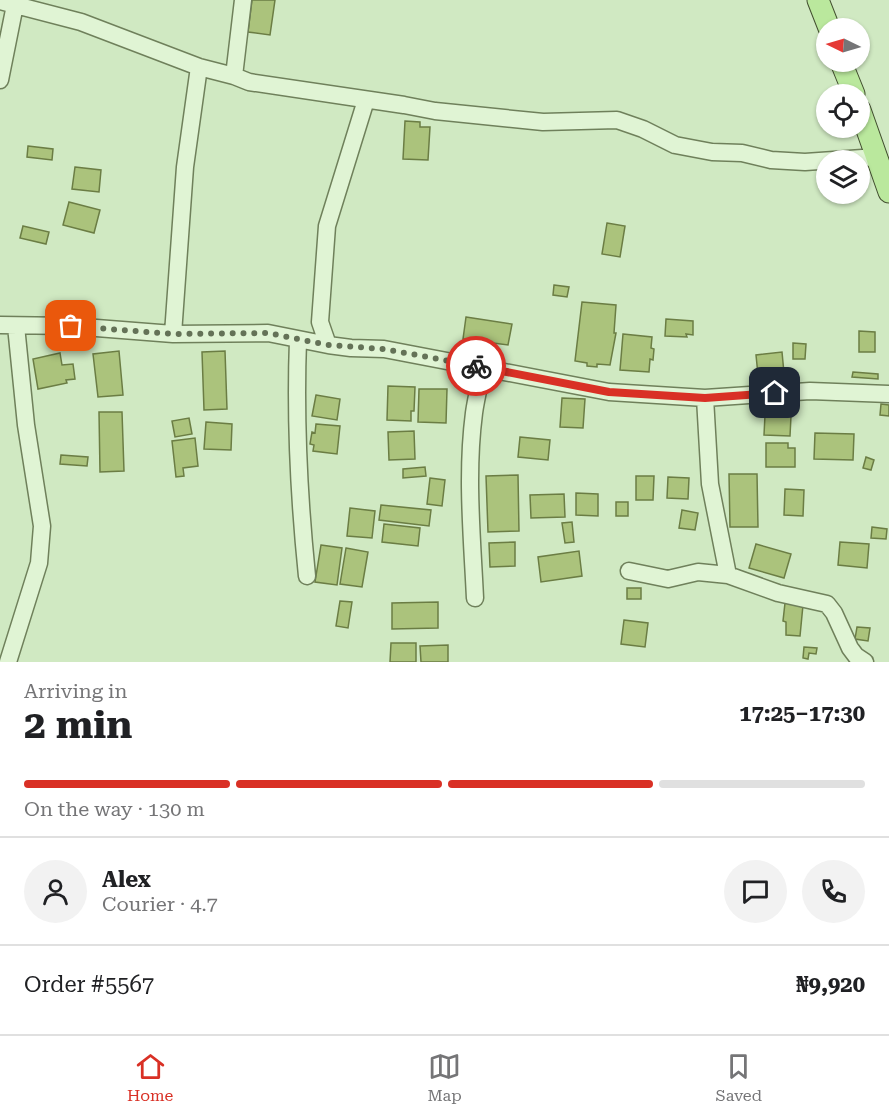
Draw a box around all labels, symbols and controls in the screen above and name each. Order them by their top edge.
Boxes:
north arrow [816,18,870,72]
map controls [816,18,870,204]
button: locate [816,84,870,138]
button: layers [816,150,870,204]
pin [45,300,96,351]
icon: bag [54,309,87,342]
courier [446,336,506,396]
icon: bike [460,350,493,383]
pin [749,367,800,418]
icon: home [758,376,791,409]
text: Arriving in [24,679,127,703]
text: 17:25–17:30 [739,701,865,726]
text: 2 min [24,702,132,748]
text: On the way · 130 m [24,797,205,821]
button: person [24,860,87,923]
button: chat [724,860,787,923]
button: phone [802,860,865,923]
text: Alex [102,867,151,892]
text: Courier · 4.7 [102,892,218,916]
text: Order #5567 [24,972,154,997]
text: ₦9,920 [796,972,865,997]
tab: Home [127,1050,173,1105]
tab: Map [427,1050,462,1105]
tab: Saved [716,1050,762,1105]

